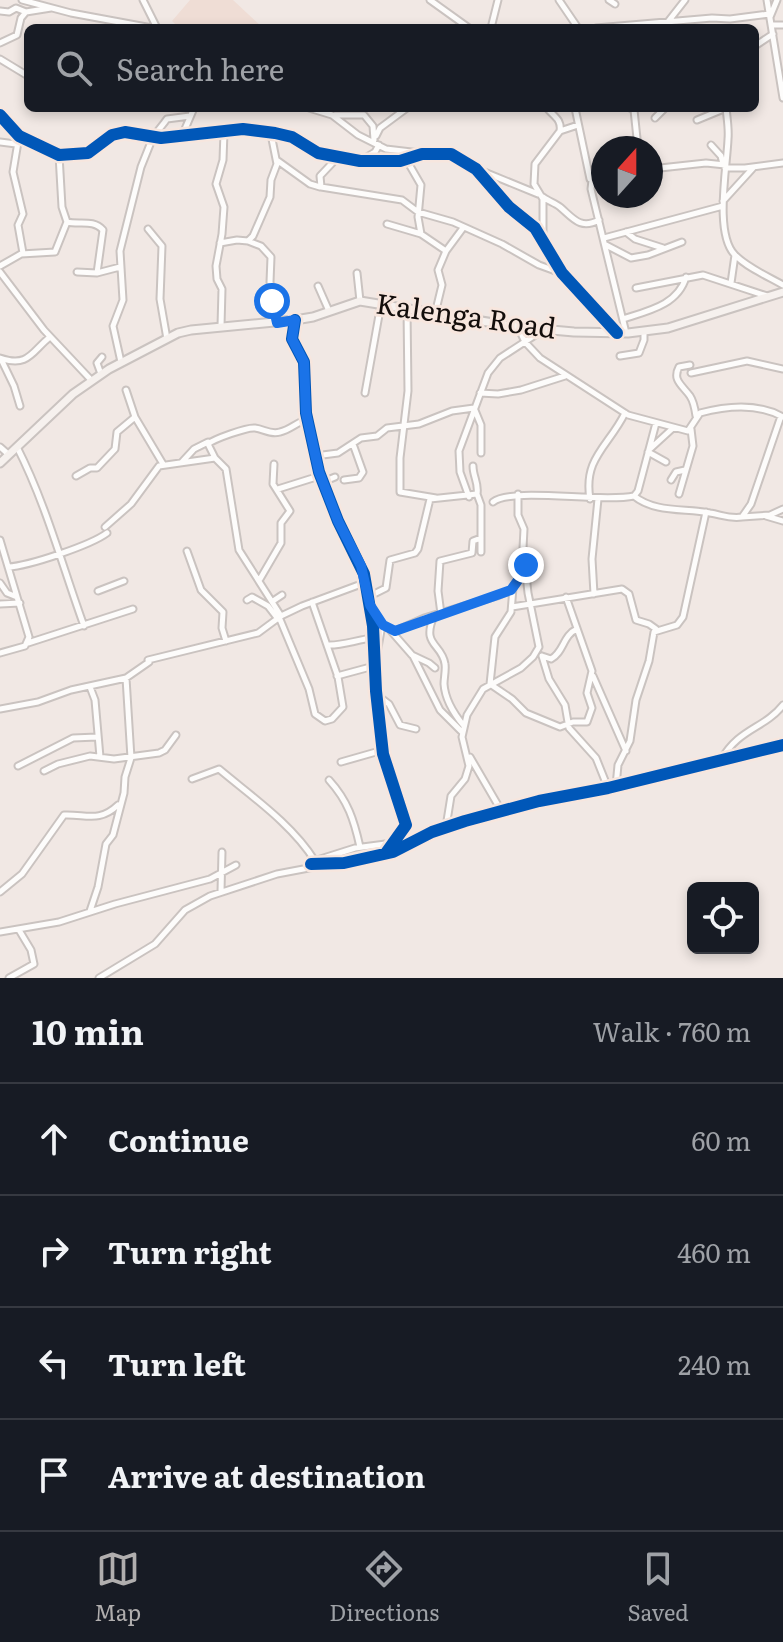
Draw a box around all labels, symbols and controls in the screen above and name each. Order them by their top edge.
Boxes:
search box [24,24,759,112]
icon: search [52,46,96,90]
text: Search here [116,46,284,90]
north arrow [591,136,663,208]
street label: Kalenga Road [373,281,559,347]
route start [254,283,290,319]
route end [508,547,544,583]
map controls [687,882,759,954]
button: locate [687,882,759,954]
text: 10 min [32,1005,144,1055]
text: Walk · 760 m [593,1011,751,1050]
icon: ahead [32,1117,76,1161]
text: Continue [108,1117,249,1161]
text: 60 m [692,1120,751,1159]
icon: right [32,1229,76,1273]
text: Turn right [108,1229,272,1273]
text: 460 m [677,1232,751,1271]
icon: left [32,1341,76,1385]
text: Turn left [108,1341,246,1385]
text: 240 m [678,1344,751,1383]
icon: arrive [32,1453,76,1497]
text: Arrive at destination [108,1453,425,1497]
tab: Map [94,1547,141,1628]
tab: Directions [329,1547,439,1628]
tab: Saved [628,1547,689,1628]

